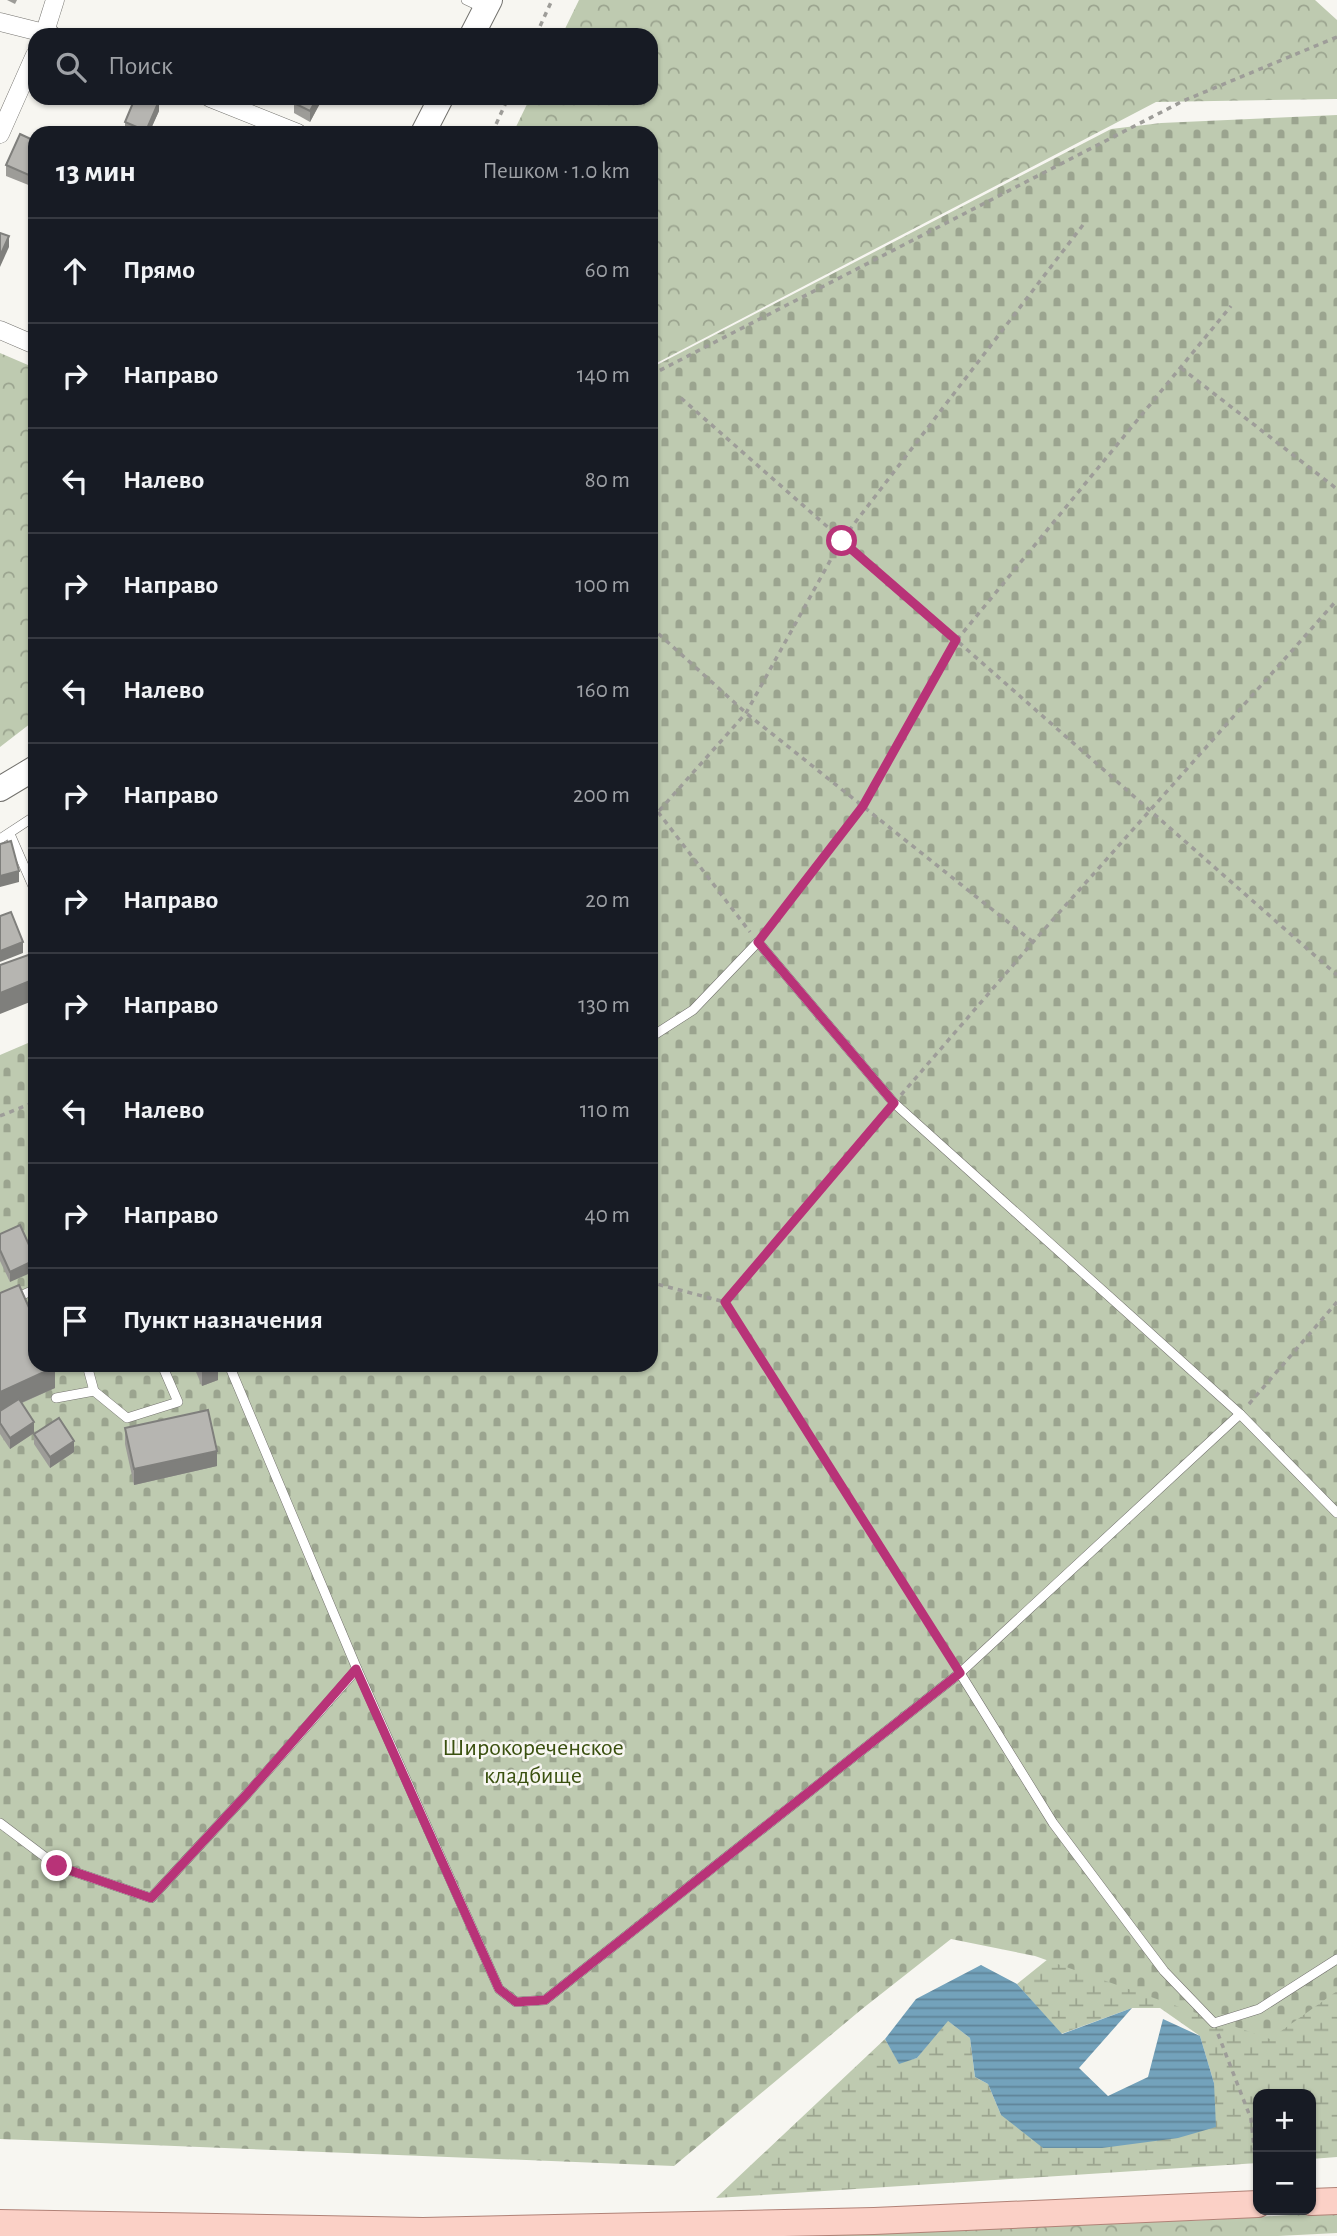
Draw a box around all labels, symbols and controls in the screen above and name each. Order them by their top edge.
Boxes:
search box [28,28,658,105]
icon: search [52,48,90,86]
text: Поиск [108,53,173,79]
text: 13 мин [56,157,136,187]
text: Пешком · 1.0 km [482,160,630,183]
icon: ahead [56,252,94,290]
text: Прямо [123,257,195,283]
text: 60 m [585,259,630,282]
icon: right [56,357,94,395]
text: Направо [123,362,218,388]
text: 140 m [577,364,630,387]
icon: left [56,462,94,500]
text: Налево [123,467,204,493]
text: 80 m [585,469,630,492]
route start [826,525,857,556]
icon: right [56,567,94,605]
text: Направо [123,572,218,598]
text: 100 m [576,574,630,597]
icon: left [56,672,94,710]
text: Налево [123,677,204,703]
text: 160 m [577,679,630,702]
icon: right [56,777,94,815]
text: Направо [123,782,218,808]
text: 200 m [573,784,630,807]
icon: right [56,882,94,920]
text: Направо [123,887,218,913]
text: 20 m [585,889,630,912]
icon: right [56,987,94,1025]
text: Направо [123,992,218,1018]
text: 130 m [578,994,630,1017]
icon: left [56,1092,94,1130]
text: Налево [123,1097,204,1123]
text: 110 m [580,1099,630,1122]
icon: right [56,1197,94,1235]
text: Направо [123,1202,218,1228]
text: 40 m [585,1204,630,1227]
icon: arrive [56,1302,94,1340]
text: Пункт назначения [123,1307,323,1333]
park label: Широкореченское кладбище [442,1736,624,1788]
route end [41,1850,72,1881]
map controls [1253,2089,1316,2215]
button: + [1253,2089,1316,2152]
button: − [1253,2152,1316,2215]

